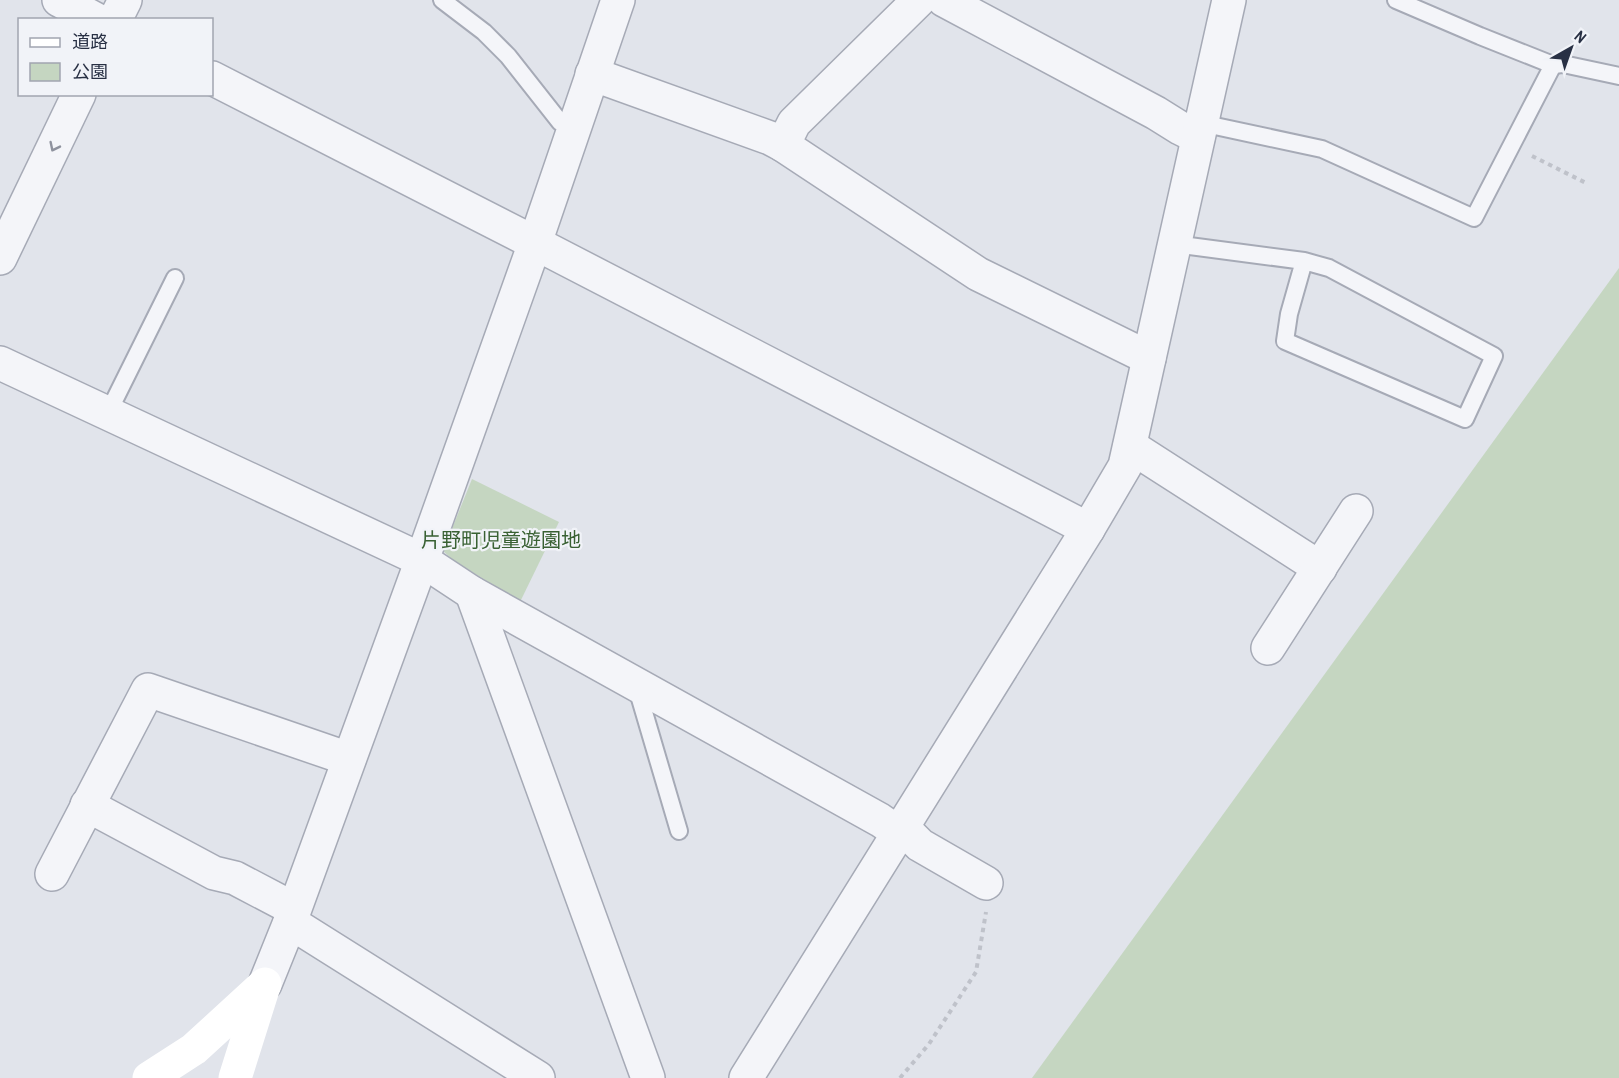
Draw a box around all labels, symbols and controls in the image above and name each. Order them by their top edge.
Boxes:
legend [18,18,213,96]
north arrow [1541,18,1601,78]
text: N [1570,25,1591,48]
text: 道路 [72,29,108,54]
text: 公園 [72,59,108,84]
one-way arrow [49,141,61,152]
park label: 片野町児童遊園地 [421,526,581,553]

